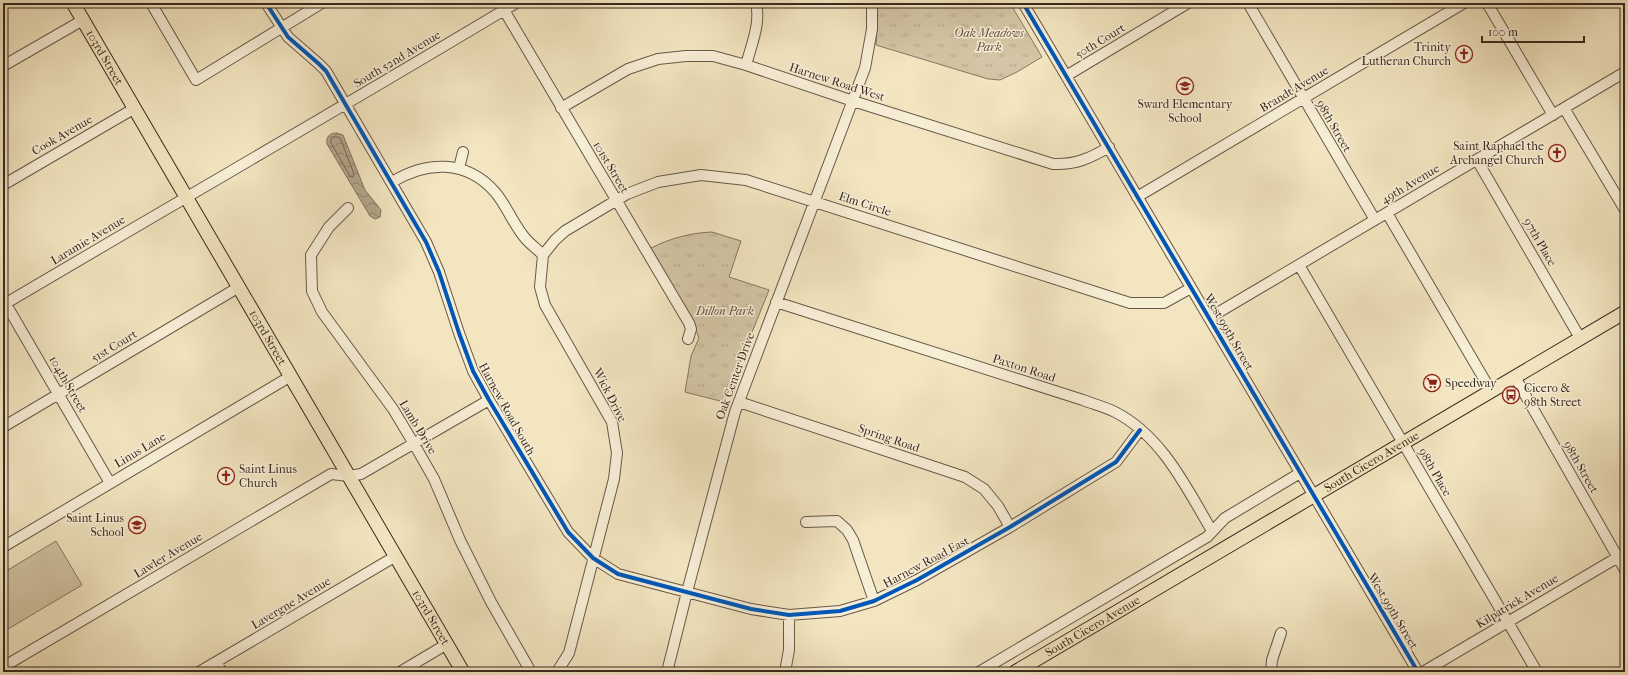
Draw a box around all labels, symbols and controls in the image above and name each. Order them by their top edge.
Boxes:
scale bar [1482,18,1584,44]
street label: 50th Court [1073,20,1128,61]
text: 100 m [1488,25,1518,39]
park label: Oak Meadows Park [954,26,1024,54]
street label: 103rd Street [83,27,127,88]
street label: South 52nd Avenue [351,28,443,90]
place label: Trinity Lutheran Church [1361,40,1452,68]
church icon: Trinity Lutheran Church [1454,44,1474,64]
street label: Harnew Road West [788,60,887,104]
street label: Brandt Avenue [1257,63,1331,115]
school or university icon: Sward Elementary School [1175,76,1195,96]
place label: Sward Elementary School [1138,97,1233,125]
street label: 98th Street [1314,98,1355,155]
street label: Cook Avenue [29,112,95,158]
street label: 101st Street [590,139,632,196]
place label: Saint Raphael the Archangel Church [1449,139,1544,167]
church icon: Saint Raphael the Archangel Church [1547,143,1567,163]
street label: 49th Avenue [1378,161,1442,207]
street label: Elm Circle [837,189,893,219]
street label: Laramie Avenue [48,212,128,268]
street label: 97th Place [1521,216,1559,269]
street label: West 99th Street [1201,290,1257,373]
park label: Dillon Park [695,304,754,318]
street label: 103rd Street [246,307,290,368]
street label: 51st Court [89,326,140,365]
street label: Oak Center Drive [713,330,757,422]
street label: Paxton Road [991,351,1058,385]
street label: 104th Street [46,353,90,415]
street label: Harnew Road South [476,360,538,458]
street label: Wick Drive [590,365,630,424]
supermarket icon: Speedway [1422,373,1442,393]
place label: Speedway [1445,376,1497,390]
place label: Cicero & 98th Street [1524,381,1582,409]
bus stop icon: Cicero & 98th Street [1501,385,1521,405]
street label: Lamb Drive [396,397,440,457]
street label: Spring Road [856,421,922,455]
street label: South Cicero Avenue [1322,428,1422,495]
street label: Linus Lane [112,429,168,471]
street label: 98th Street [1561,439,1602,496]
street label: 98th Place [1416,445,1454,499]
place label: Saint Linus Church [239,462,297,490]
church icon: Saint Linus Church [216,466,236,486]
place label: Saint Linus School [66,511,125,539]
school or university icon: Saint Linus School [127,515,147,535]
street label: Lawler Avenue [131,529,205,581]
street label: Harnew Road East [881,533,972,591]
street label: West 99th Street [1364,570,1422,652]
street label: Kilpatrick Avenue [1473,571,1561,631]
street label: Lavergne Avenue [249,574,333,632]
street label: 103rd Street [410,587,453,648]
street label: South Cicero Avenue [1043,593,1143,660]

